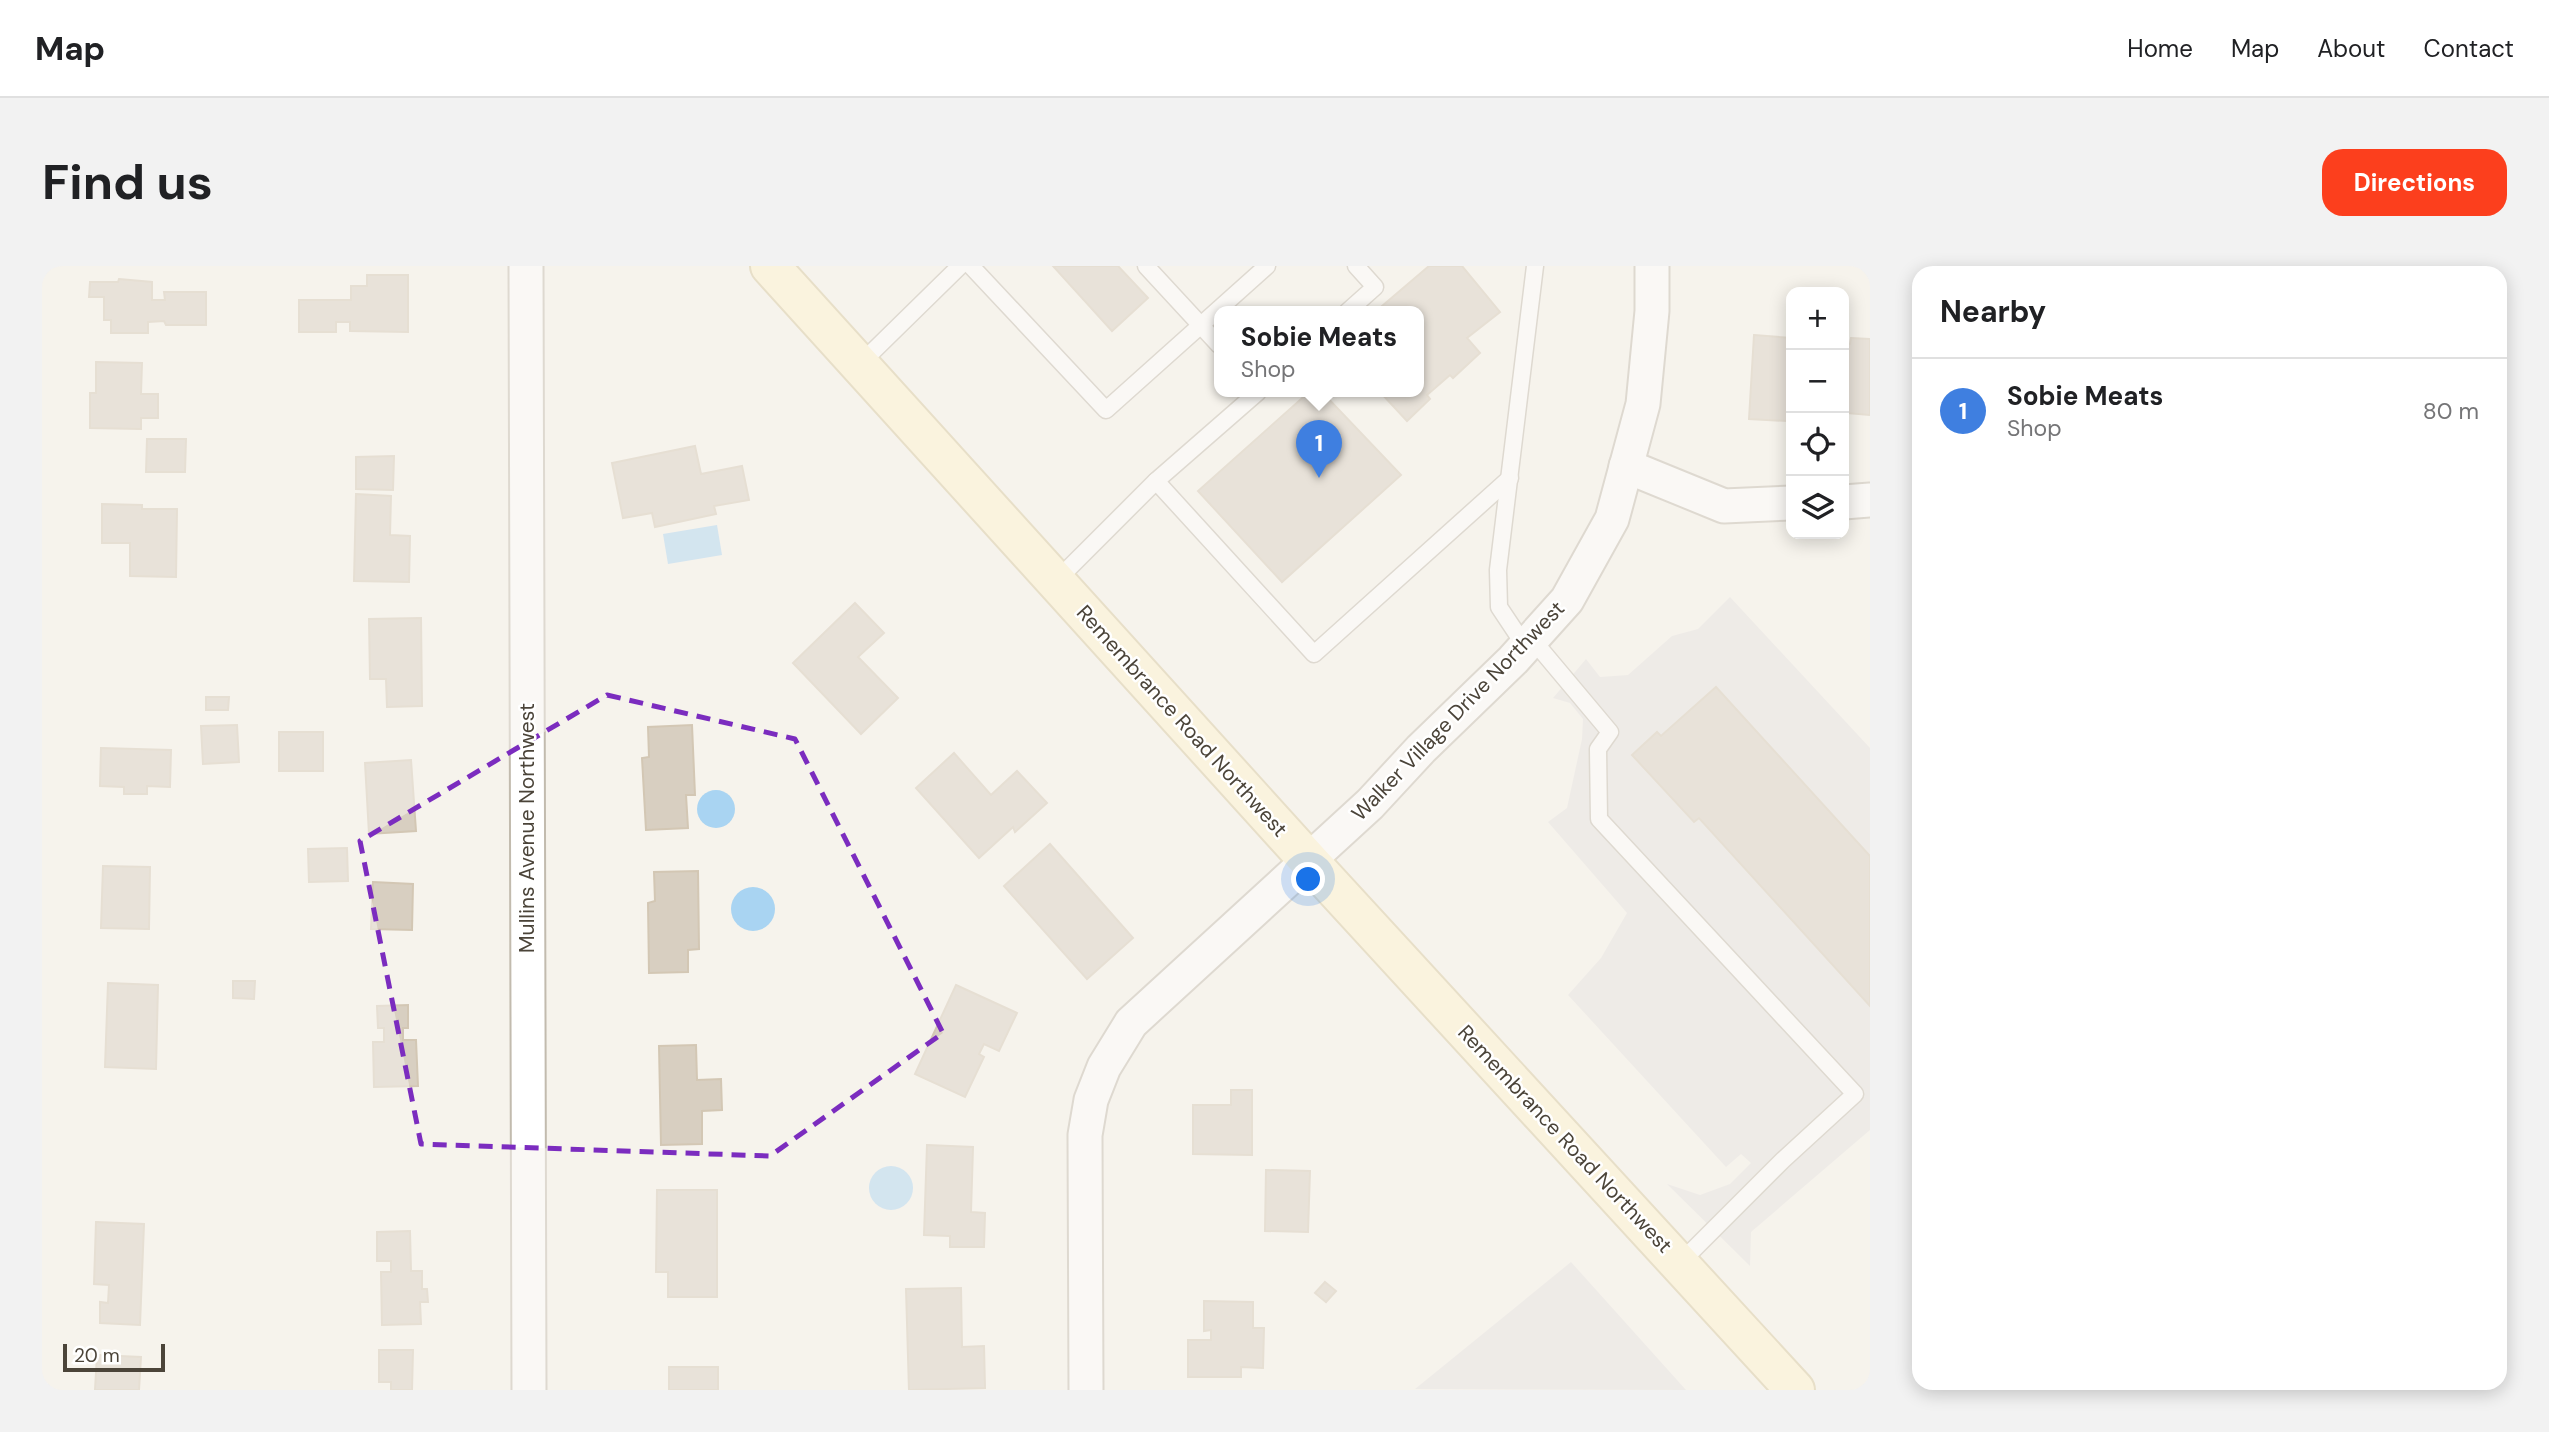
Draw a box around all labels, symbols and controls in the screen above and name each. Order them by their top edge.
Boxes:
text: Map [35,27,105,70]
text: Home [2127,33,2193,64]
text: Map [2231,33,2279,64]
text: About [2317,33,2386,64]
text: Contact [2424,33,2514,64]
button: Directions [2322,149,2507,216]
text: Find us [42,150,213,214]
map controls [1786,287,1849,539]
button: + [1786,287,1849,350]
text: Nearby [1940,292,2046,331]
popup [1214,306,1424,397]
text: Sobie Meats [1241,320,1397,354]
button: − [1786,350,1849,413]
text: Shop [1241,354,1295,384]
text: Sobie Meats [2007,379,2163,413]
text: 1 [1959,396,1967,426]
text: 80 m [2423,396,2479,426]
button: locate [1786,413,1849,476]
text: Shop [2007,413,2062,443]
pin: 1 [1296,420,1342,478]
button: layers [1786,476,1849,539]
street label: Walker Village Drive Northwest [1345,595,1571,827]
street label: Remembrance Road Northwest [1070,599,1294,843]
street label: Mullins Avenue Northwest [513,703,541,953]
your location [1291,862,1325,896]
street label: Remembrance Road Northwest [1452,1019,1678,1259]
scale bar [63,1341,164,1373]
text: 20 m [74,1343,120,1368]

